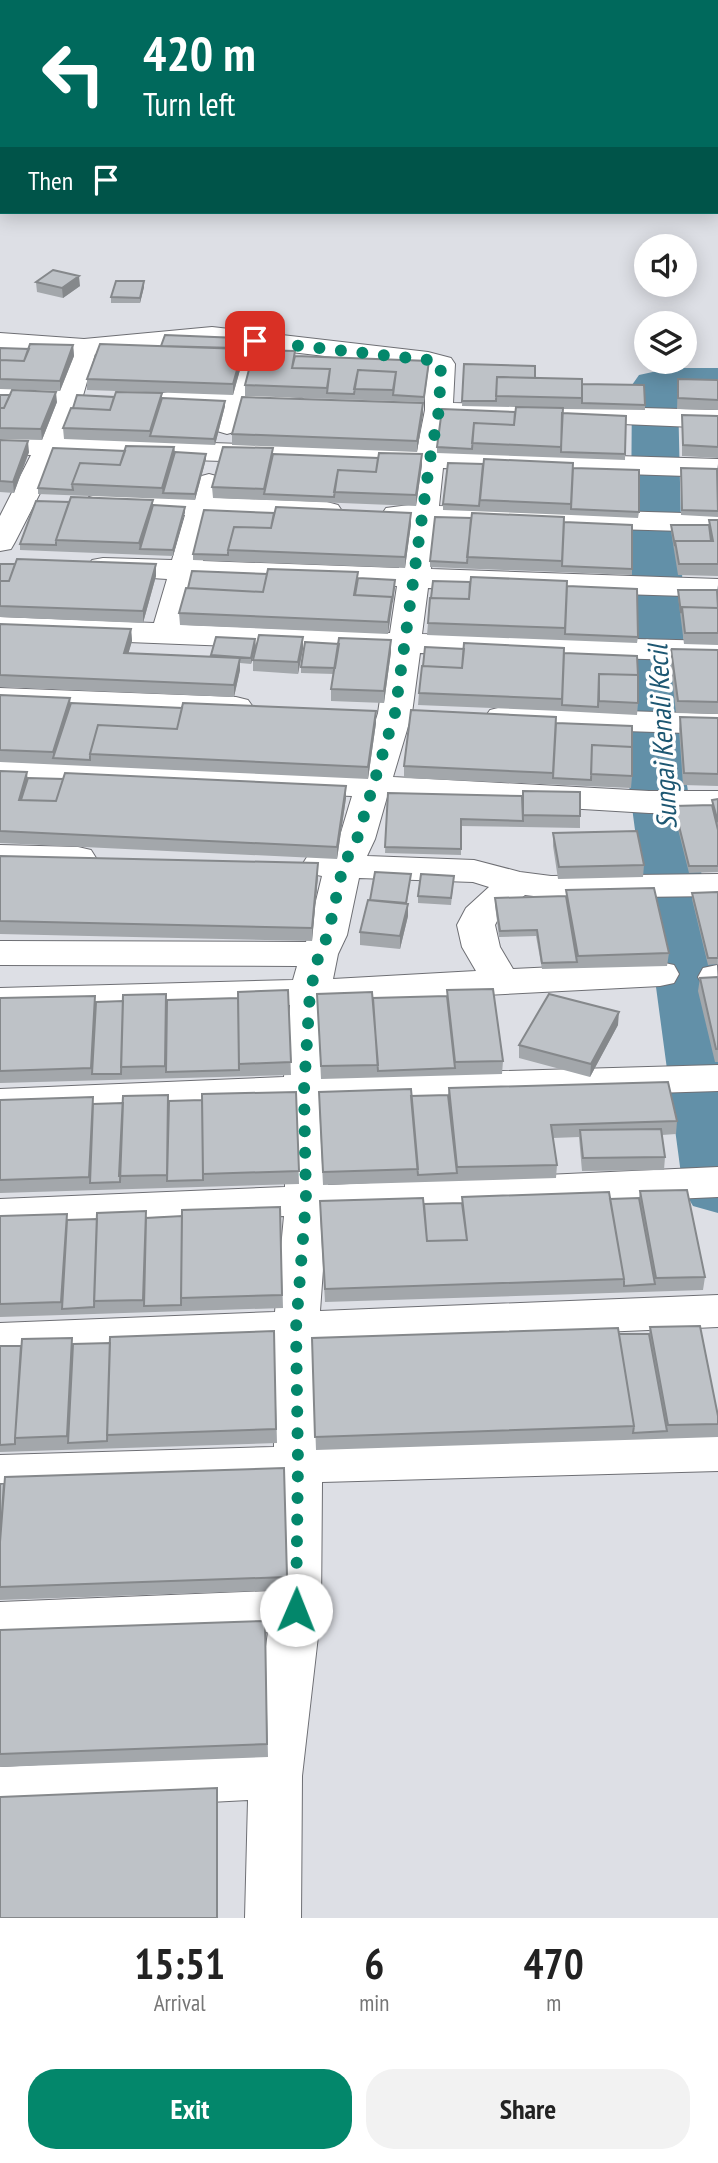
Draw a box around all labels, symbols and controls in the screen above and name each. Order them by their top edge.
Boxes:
text: 420 m [143,21,256,85]
icon: left [28,28,119,119]
text: Turn left [143,83,235,125]
icon: arrive [87,161,125,199]
text: Then [28,164,73,197]
map controls [634,234,697,374]
button: sound [634,234,697,297]
pin [225,311,285,371]
button: layers [634,311,697,374]
icon: arrive [236,322,274,360]
water label: Sungai Kenali Kecil [638,641,685,830]
position arrow [259,1573,333,1647]
text: 15:51 [134,1936,225,1991]
text: 6 [364,1936,384,1991]
text: 470 [524,1936,584,1991]
text: Arrival [154,1988,206,2017]
text: min [359,1988,389,2017]
text: m [546,1988,561,2017]
button: Exit [28,2069,352,2149]
button: Share [366,2069,690,2149]

